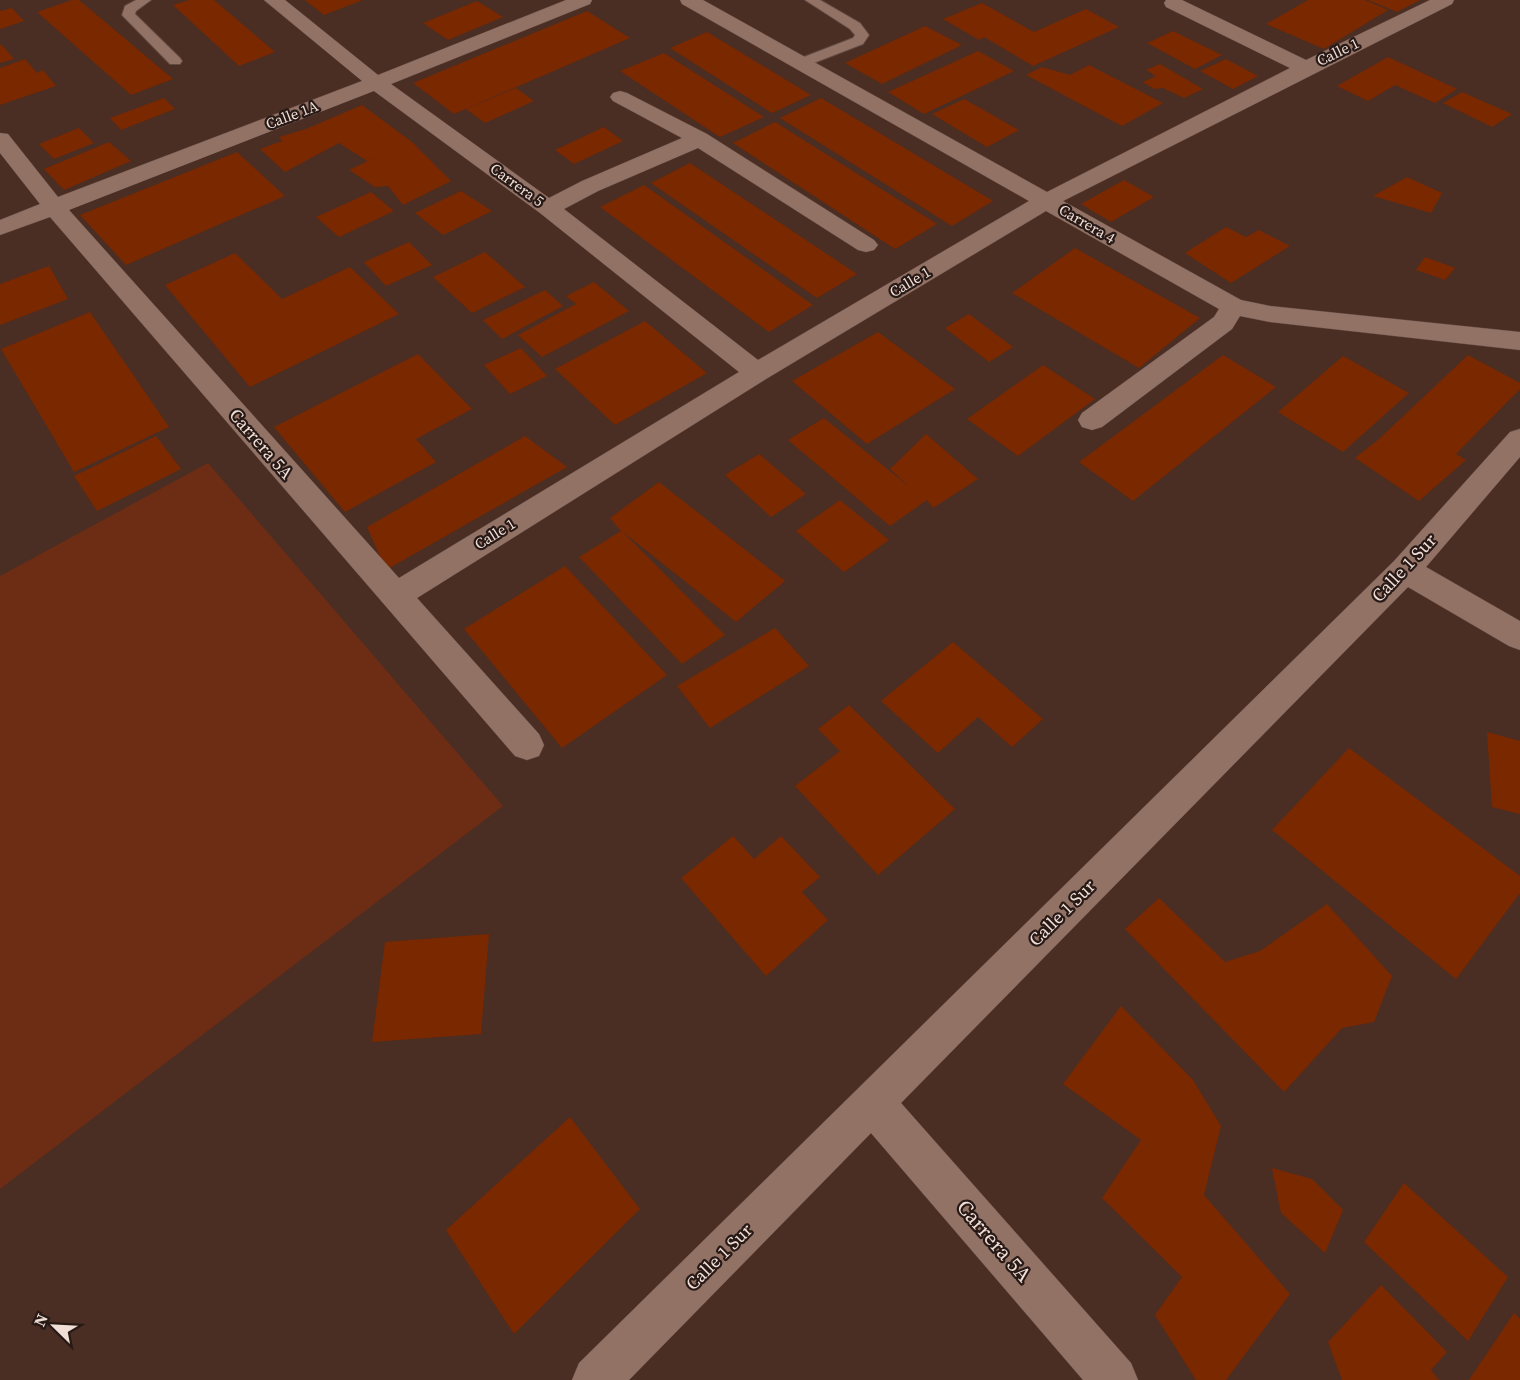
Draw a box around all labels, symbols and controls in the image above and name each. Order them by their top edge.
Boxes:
street label: Calle 1 [1313,32,1362,71]
street label: Calle 1A [263,95,321,134]
street label: Carrera 5 [486,158,549,211]
street label: Carrera 4 [1055,199,1120,248]
street label: Calle 1 [885,261,934,302]
street label: Carrera 5A [224,403,299,485]
street label: Calle 1 [470,513,519,554]
street label: Calle 1 Sur [1366,528,1442,607]
street label: Calle 1 Sur [1023,874,1101,952]
street label: Carrera 5A [950,1193,1038,1288]
street label: Calle 1 Sur [680,1218,758,1296]
north arrow [24,1296,84,1356]
text: N [28,1310,53,1330]

